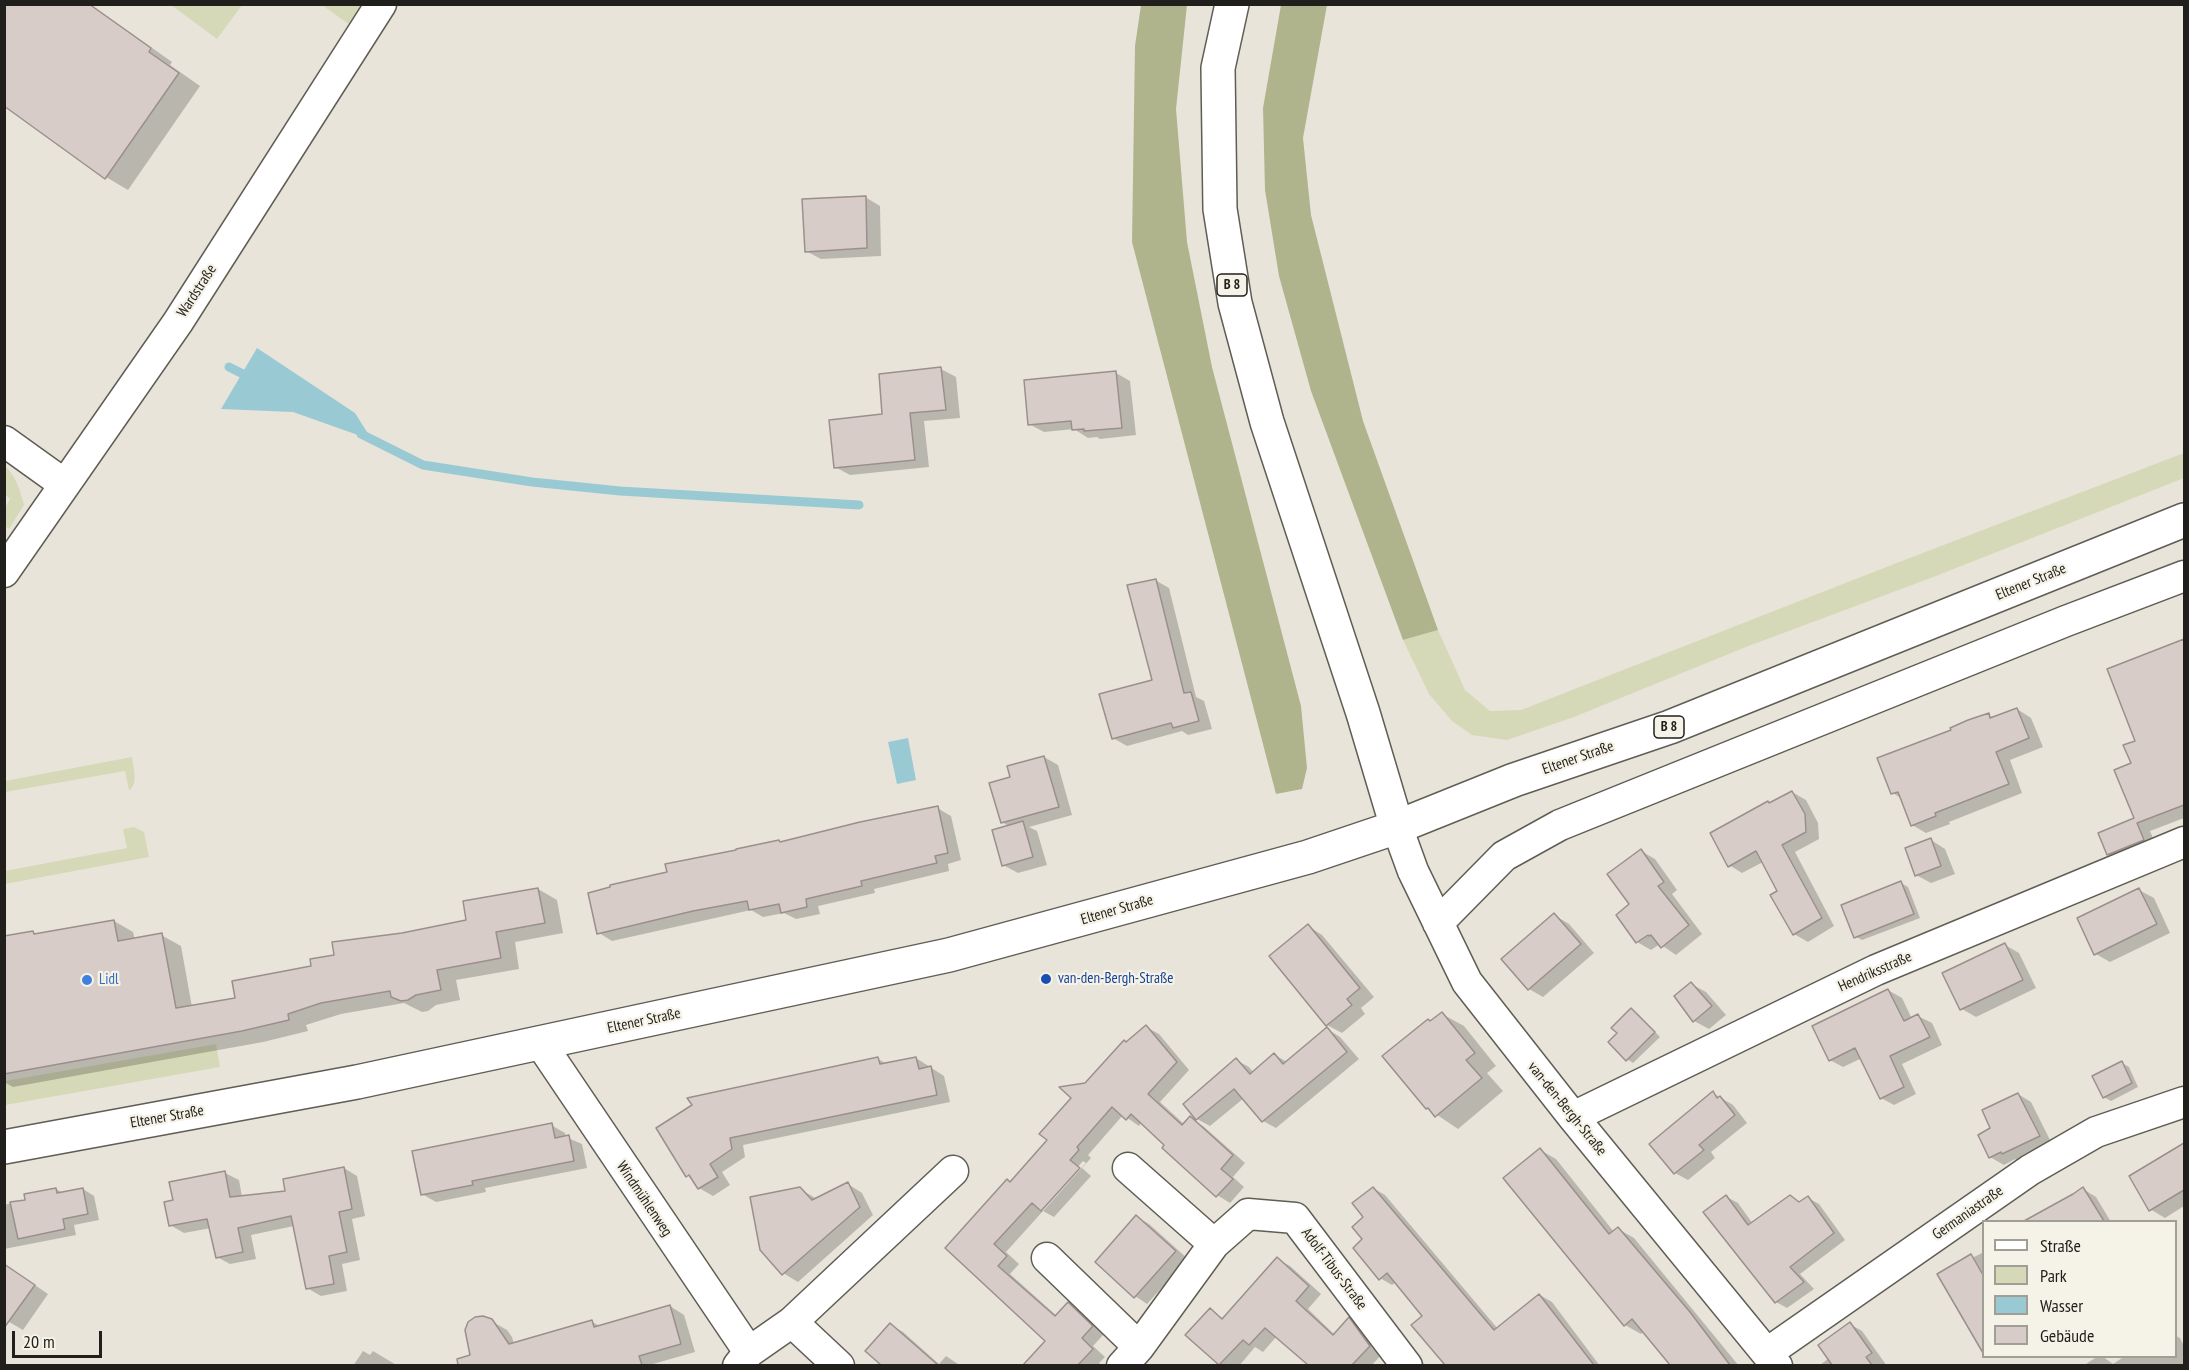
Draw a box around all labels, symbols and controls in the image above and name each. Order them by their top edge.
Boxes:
street label: Wardstraße [173,261,221,321]
road number: B 8 [1217,274,1247,296]
street label: Eltener Straße [1993,560,2069,604]
road number: B 8 [1654,716,1684,738]
street label: Eltener Straße [1540,737,1616,779]
street label: Eltener Straße [1079,891,1155,929]
street label: Hendriksstraße [1836,948,1914,996]
place label: van-den-Bergh-Straße [1058,970,1173,988]
place label: Lidl [99,971,118,989]
marker: van-den-Bergh-Straße [1039,972,1053,986]
marker: Lidl [80,973,94,987]
street label: Eltener Straße [606,1004,682,1038]
street label: van-den-Bergh-Straße [1524,1058,1610,1160]
street label: Eltener Straße [129,1102,205,1132]
street label: Windmühlenweg [612,1158,676,1240]
street label: Germaniastraße [1929,1182,2007,1244]
legend [1982,1220,2177,1358]
street label: Adolf-Tibus-Straße [1297,1224,1371,1314]
text: Straße [2040,1234,2081,1257]
text: Park [2040,1264,2067,1287]
text: Wasser [2040,1294,2083,1317]
scale bar [15,1319,105,1357]
text: Gebäude [2040,1324,2094,1347]
text: 20 m [23,1330,55,1353]

